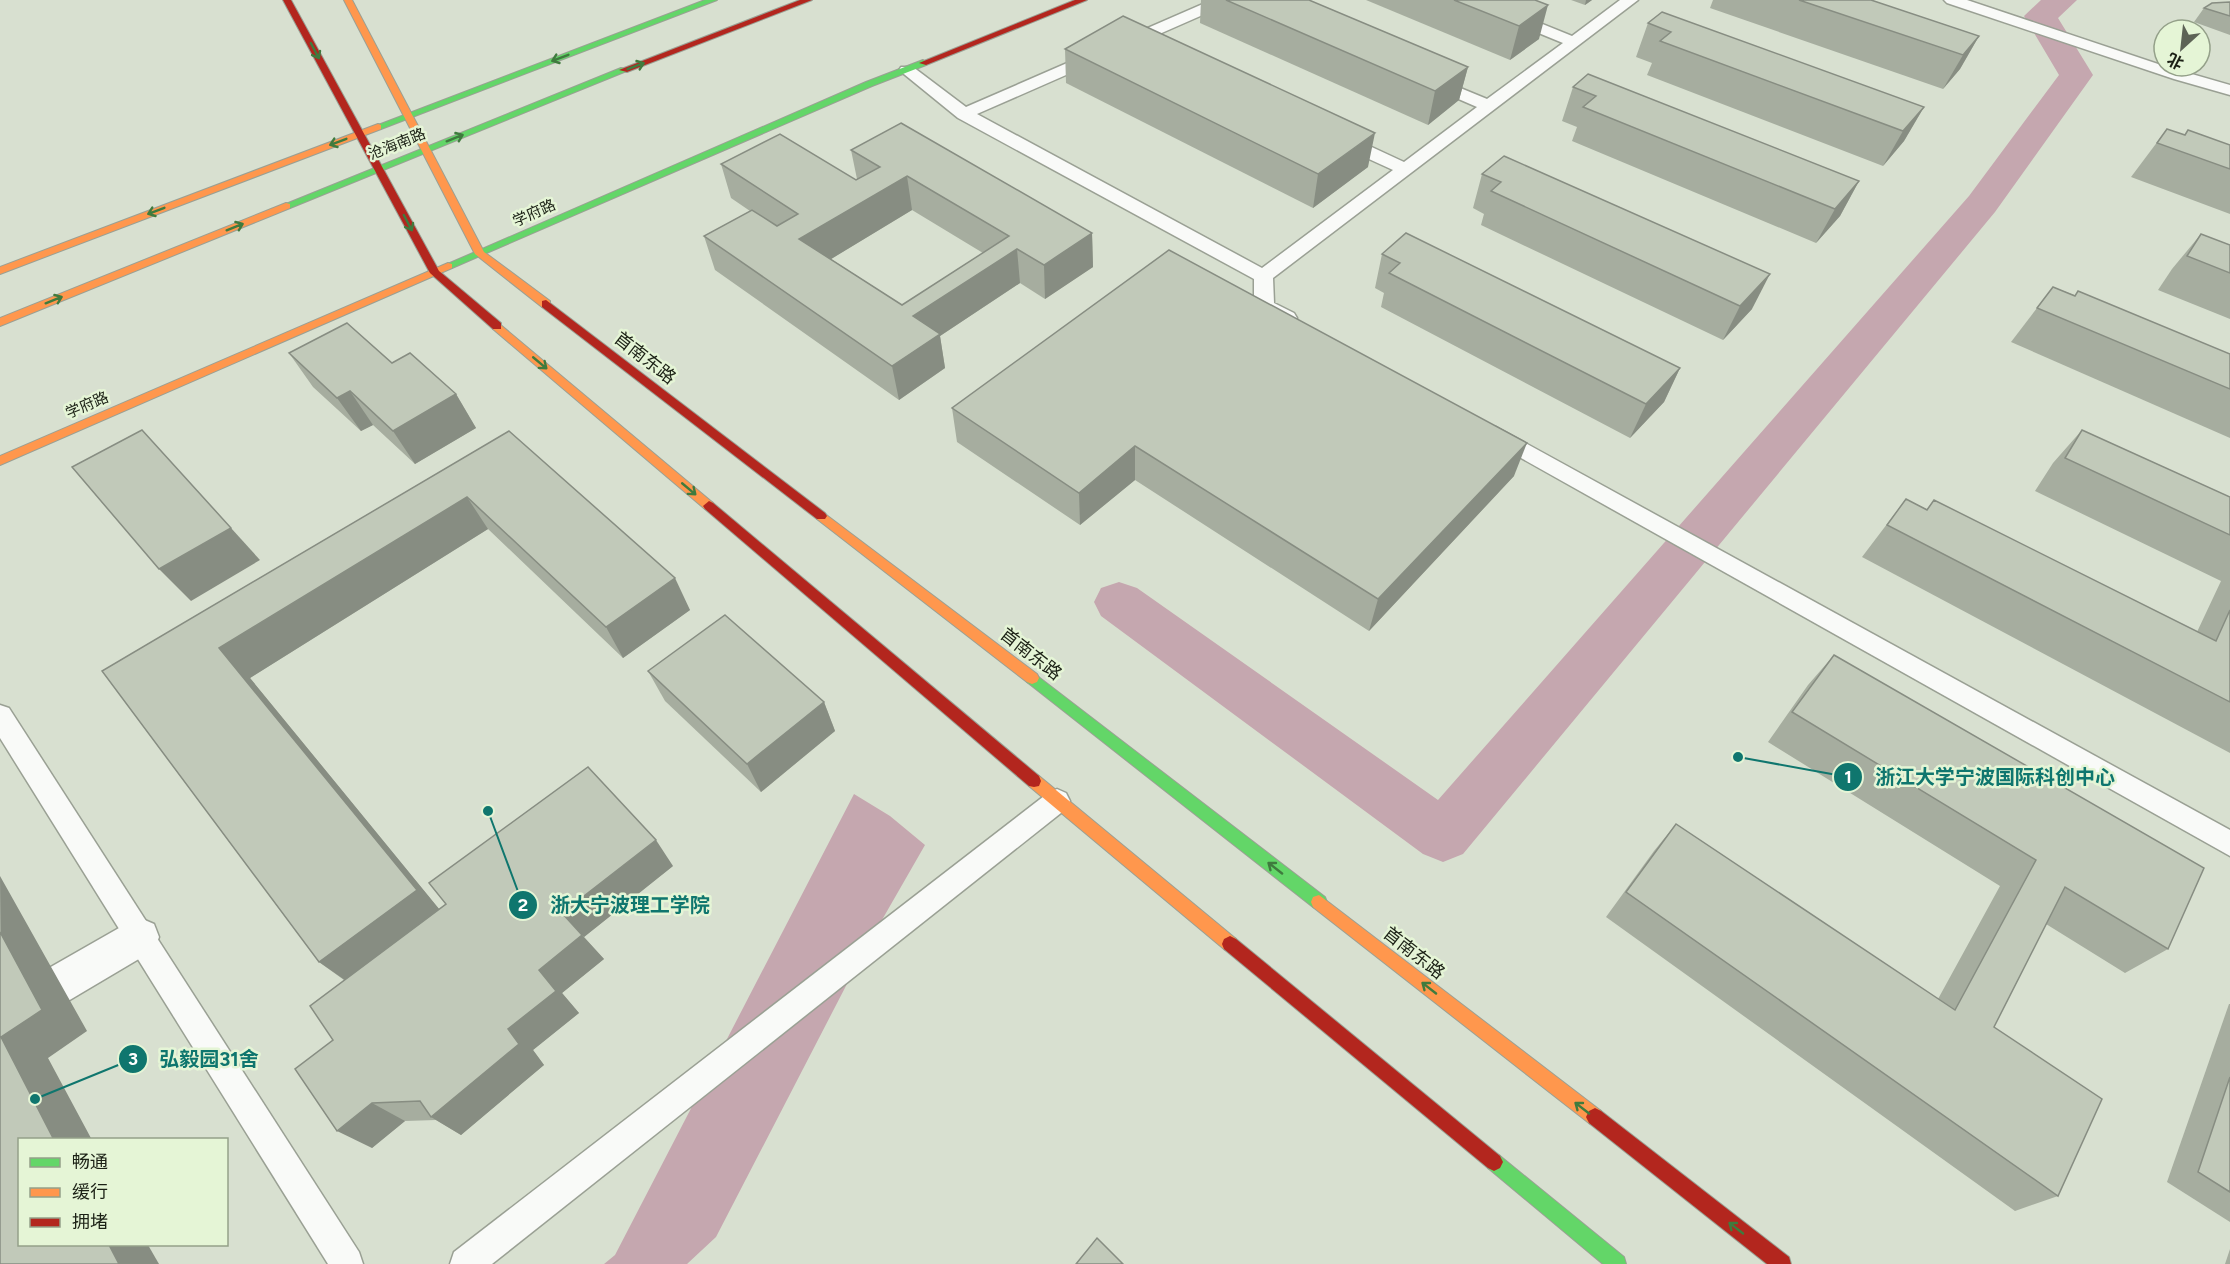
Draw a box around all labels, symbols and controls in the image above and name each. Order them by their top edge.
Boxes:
north arrow [2152,18,2212,78]
one-way arrow [310,42,321,60]
text: 北 [2164,49,2187,73]
one-way arrow [551,53,570,64]
one-way arrow [626,59,644,70]
street label: 沧海南路 [366,124,428,164]
one-way arrow [445,132,463,143]
one-way arrow [329,137,348,148]
street label: 学府路 [510,196,558,230]
one-way arrow [147,207,166,218]
one-way arrow [402,214,414,231]
one-way arrow [225,221,244,232]
one-way arrow [44,294,63,305]
street label: 首南东路 [610,327,680,389]
one-way arrow [532,356,548,369]
street label: 学府路 [63,388,111,422]
one-way arrow [681,482,697,495]
street label: 首南东路 [996,623,1066,685]
callout: 浙江大学宁波国际科创中心 [1833,758,2127,796]
text: 浙江大学宁波国际科创中心 [1875,765,2115,789]
text: 1 [1844,766,1852,788]
one-way arrow [1267,861,1283,874]
callout: 浙大宁波理工学院 [508,886,722,924]
text: 浙大宁波理工学院 [550,893,710,917]
text: 2 [518,894,528,916]
street label: 首南东路 [1379,922,1449,984]
one-way arrow [1421,981,1437,994]
callout: 弘毅园31舍 [118,1040,271,1078]
text: 弘毅园31舍 [159,1047,259,1071]
text: 3 [128,1048,138,1070]
one-way arrow [1575,1101,1591,1114]
legend [18,1138,228,1246]
text: 畅通 [72,1151,108,1173]
text: 缓行 [72,1181,108,1203]
text: 拥堵 [72,1211,108,1233]
one-way arrow [1728,1221,1744,1234]

